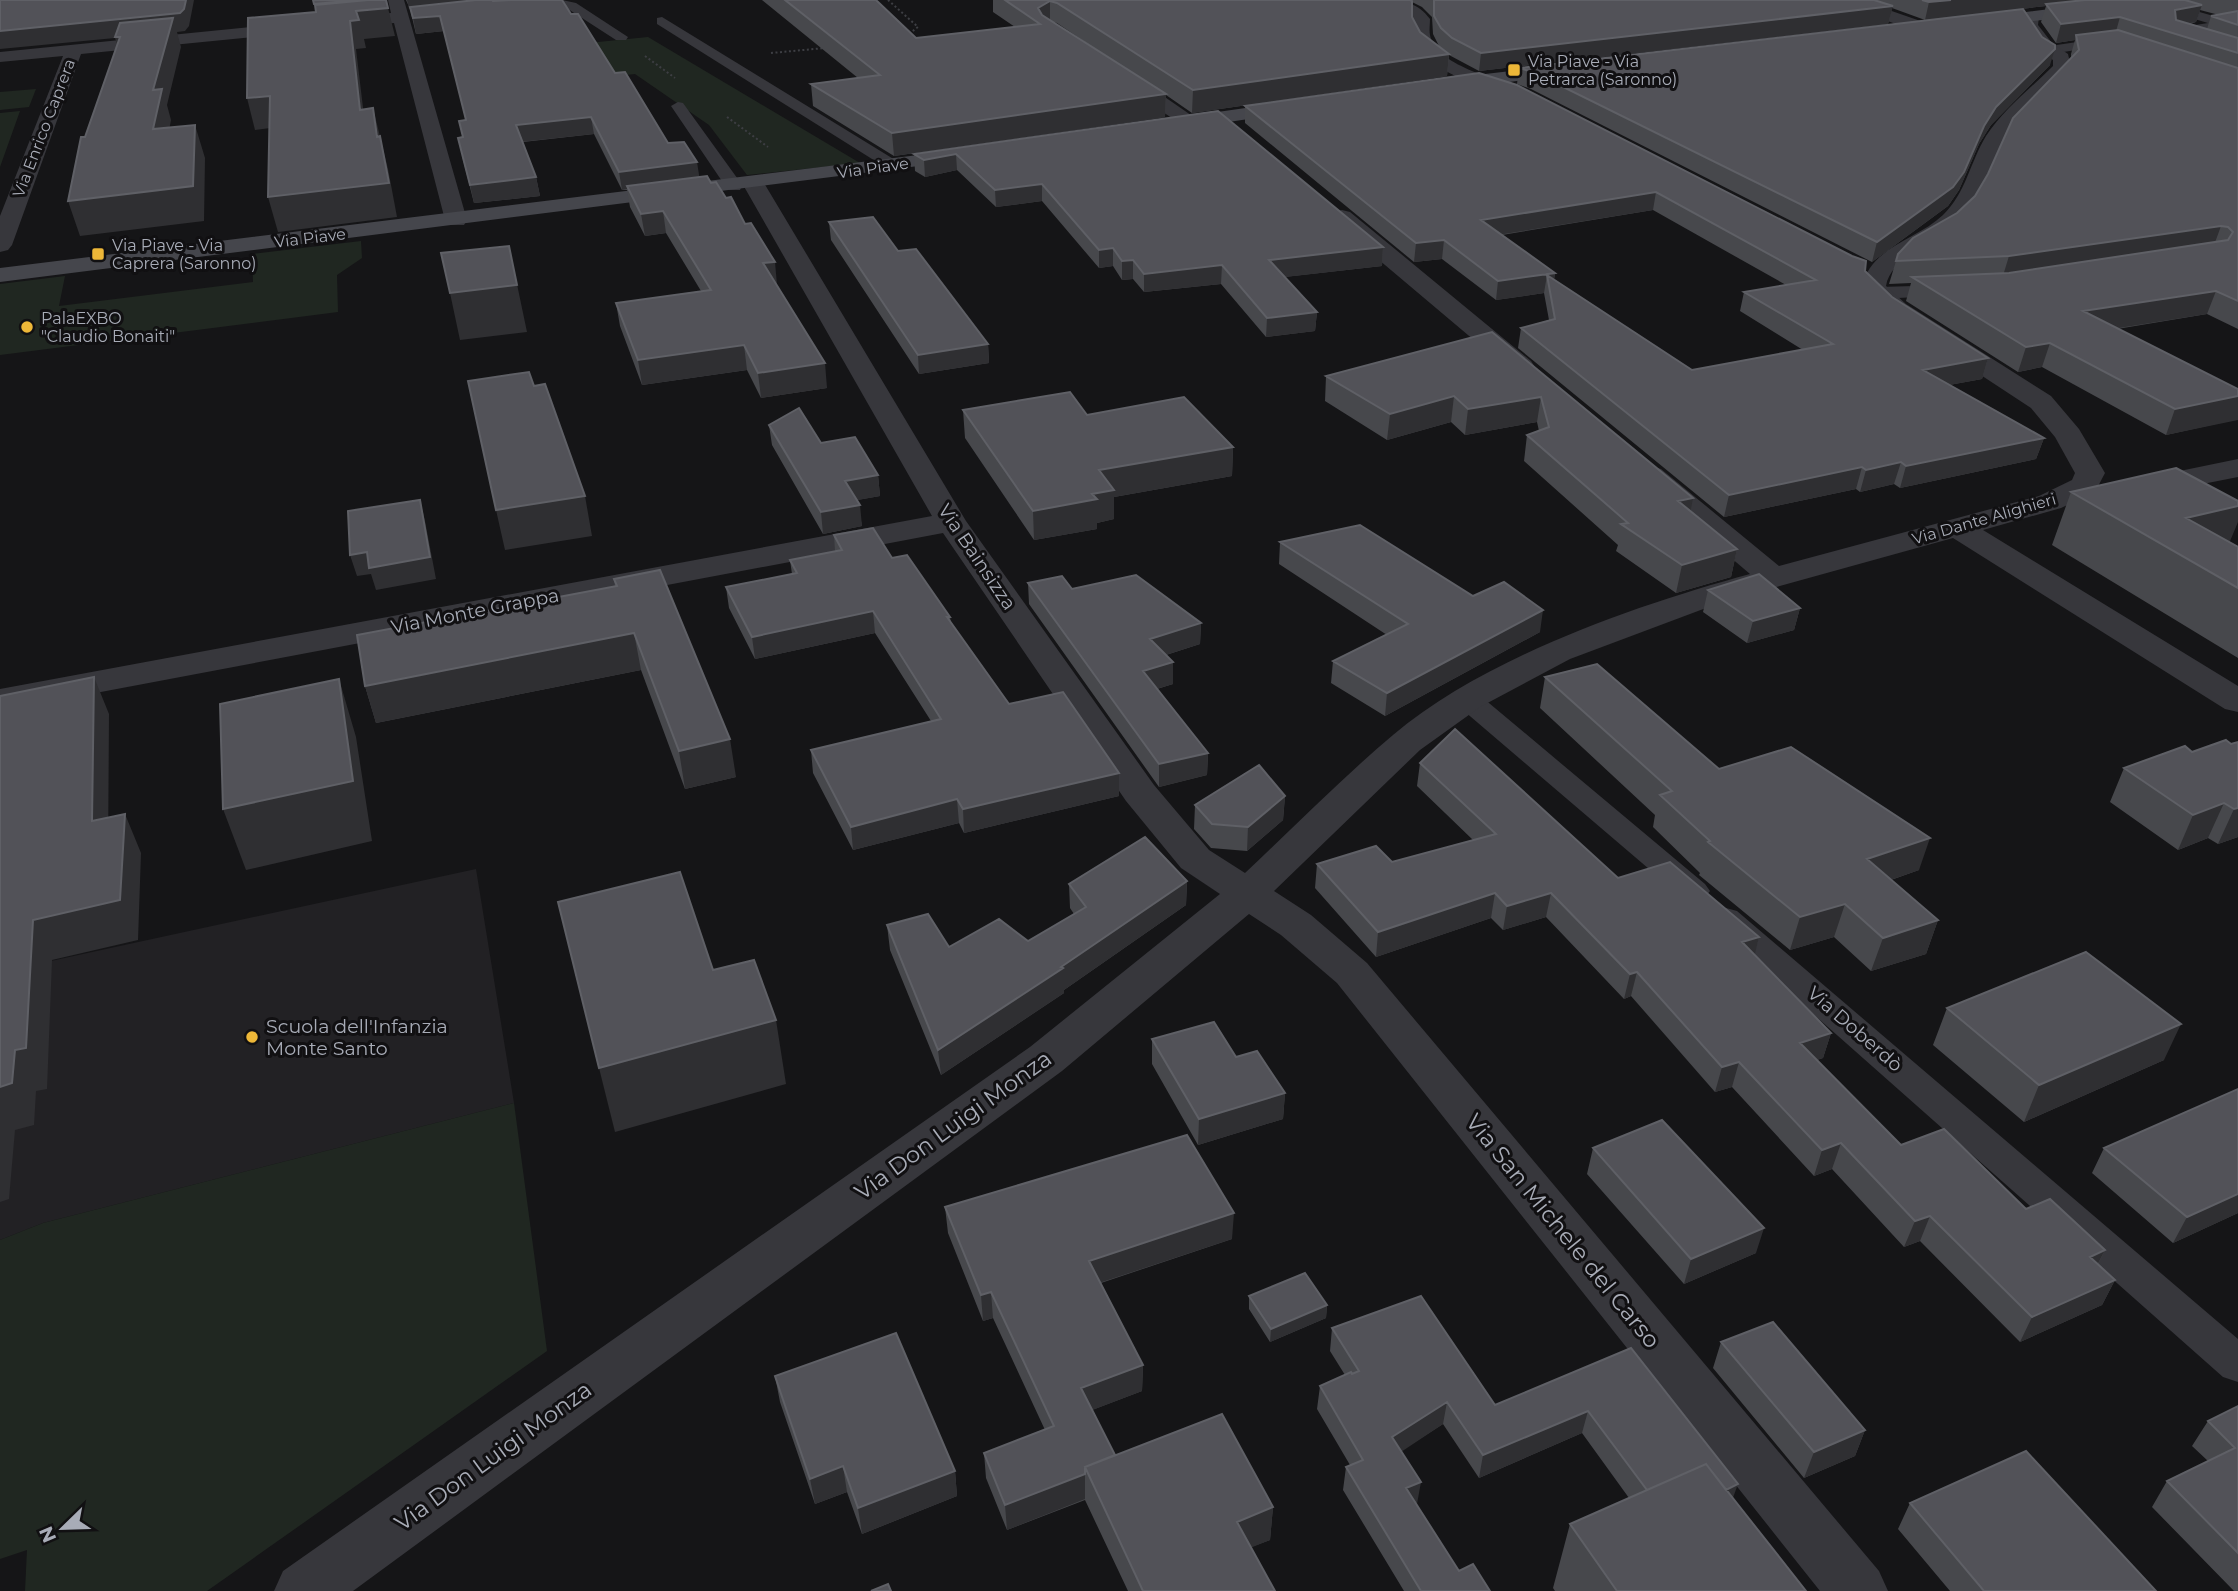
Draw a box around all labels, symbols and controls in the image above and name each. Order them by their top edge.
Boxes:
place label: Via Piave - Via Petrarca (Saronno) [1528,52,1677,89]
street label: Via Enrico Caprera [9,56,79,200]
marker: Via Piave - Via Petrarca (Saronno) [1506,62,1522,78]
street label: Via Piave [836,154,910,182]
street label: Via Piave [273,224,347,252]
place label: Via Piave - Via Caprera (Saronno) [112,236,257,273]
marker: Via Piave - Via Caprera (Saronno) [90,246,106,262]
place label: PalaEXBO "Claudio Bonaiti" [41,309,175,346]
marker: PalaEXBO "Claudio Bonaiti" [19,319,35,335]
street label: Via Dante Alighieri [1910,489,2058,549]
street label: Via Bainsizza [933,500,1021,614]
street label: Via Monte Grappa [389,583,561,639]
street label: Via Doberdò [1803,981,1907,1077]
place label: Scuola dell'Infanzia Monte Santo [266,1015,448,1060]
marker: Scuola dell'Infanzia Monte Santo [244,1029,260,1045]
street label: Via Don Luigi Monza [849,1044,1057,1206]
street label: Via San Michele del Carso [1460,1108,1666,1354]
street label: Via Don Luigi Monza [389,1375,597,1537]
north arrow [28,1493,98,1563]
text: N [34,1523,61,1546]

